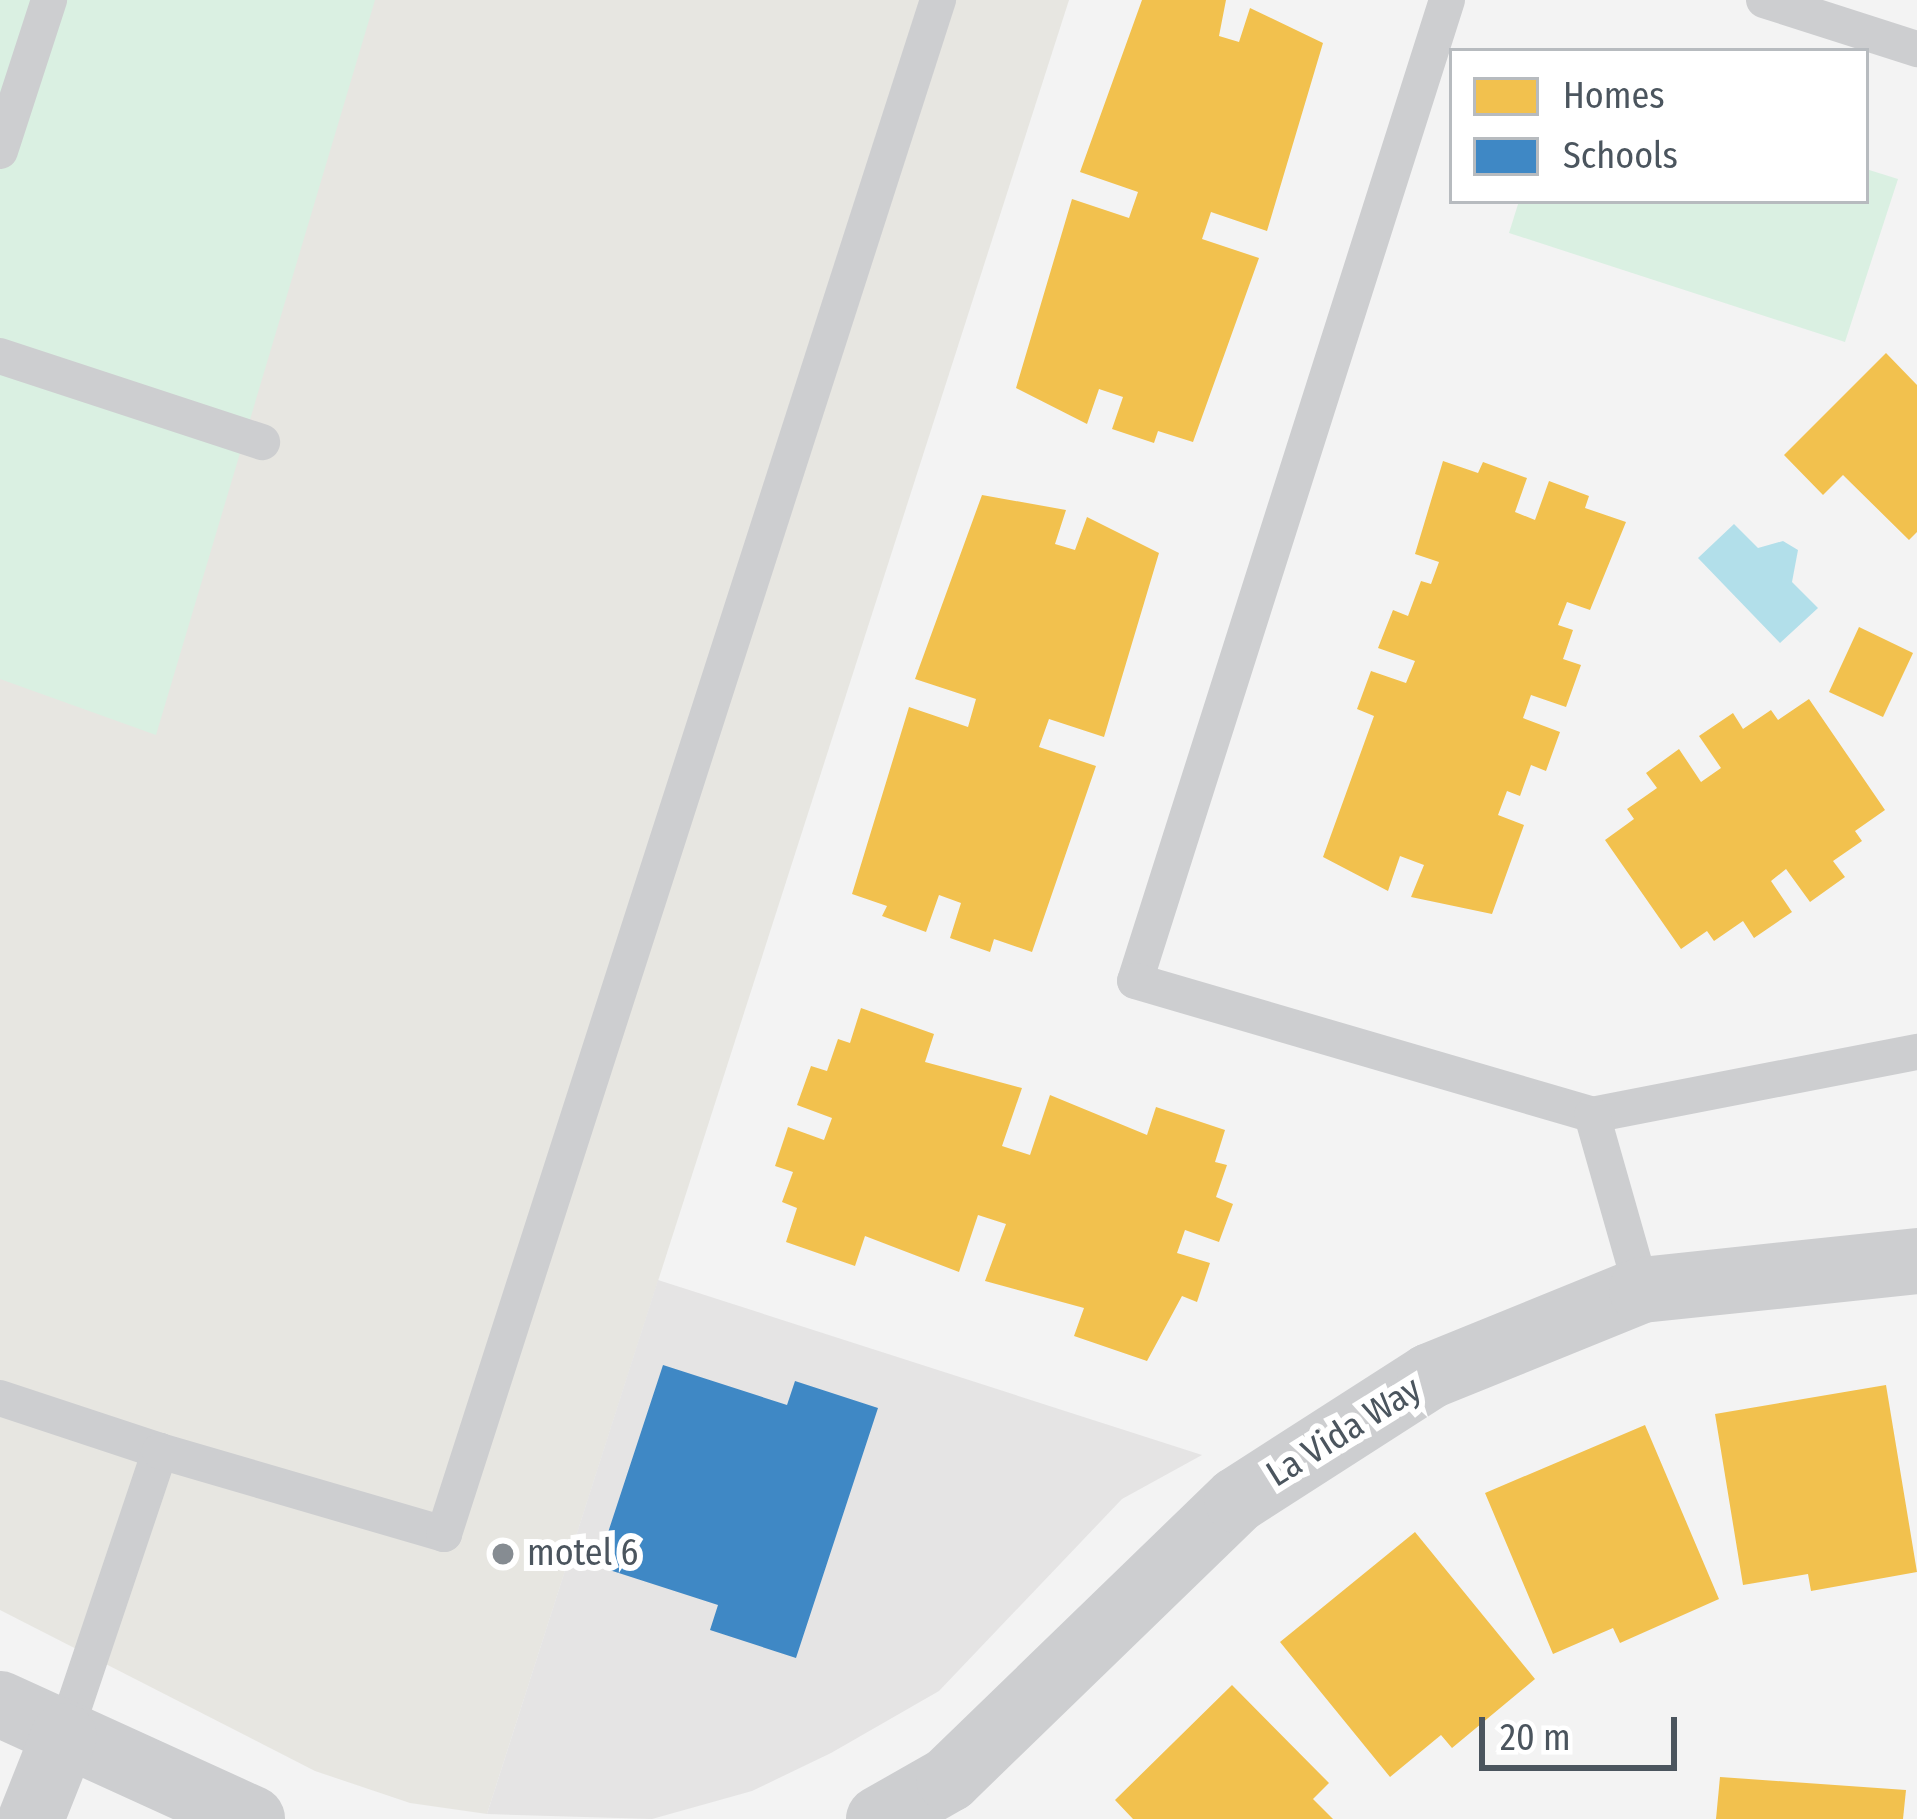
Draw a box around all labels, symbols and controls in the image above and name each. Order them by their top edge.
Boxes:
legend [1449,48,1869,204]
text: Homes [1563,74,1665,118]
text: Schools [1563,134,1678,178]
street label: La Vida Way [1259,1368,1429,1496]
place label: motel 6 [527,1532,638,1576]
marker: motel 6 [490,1541,516,1567]
scale bar [1485,1693,1683,1767]
text: 20 m [1500,1716,1571,1760]

